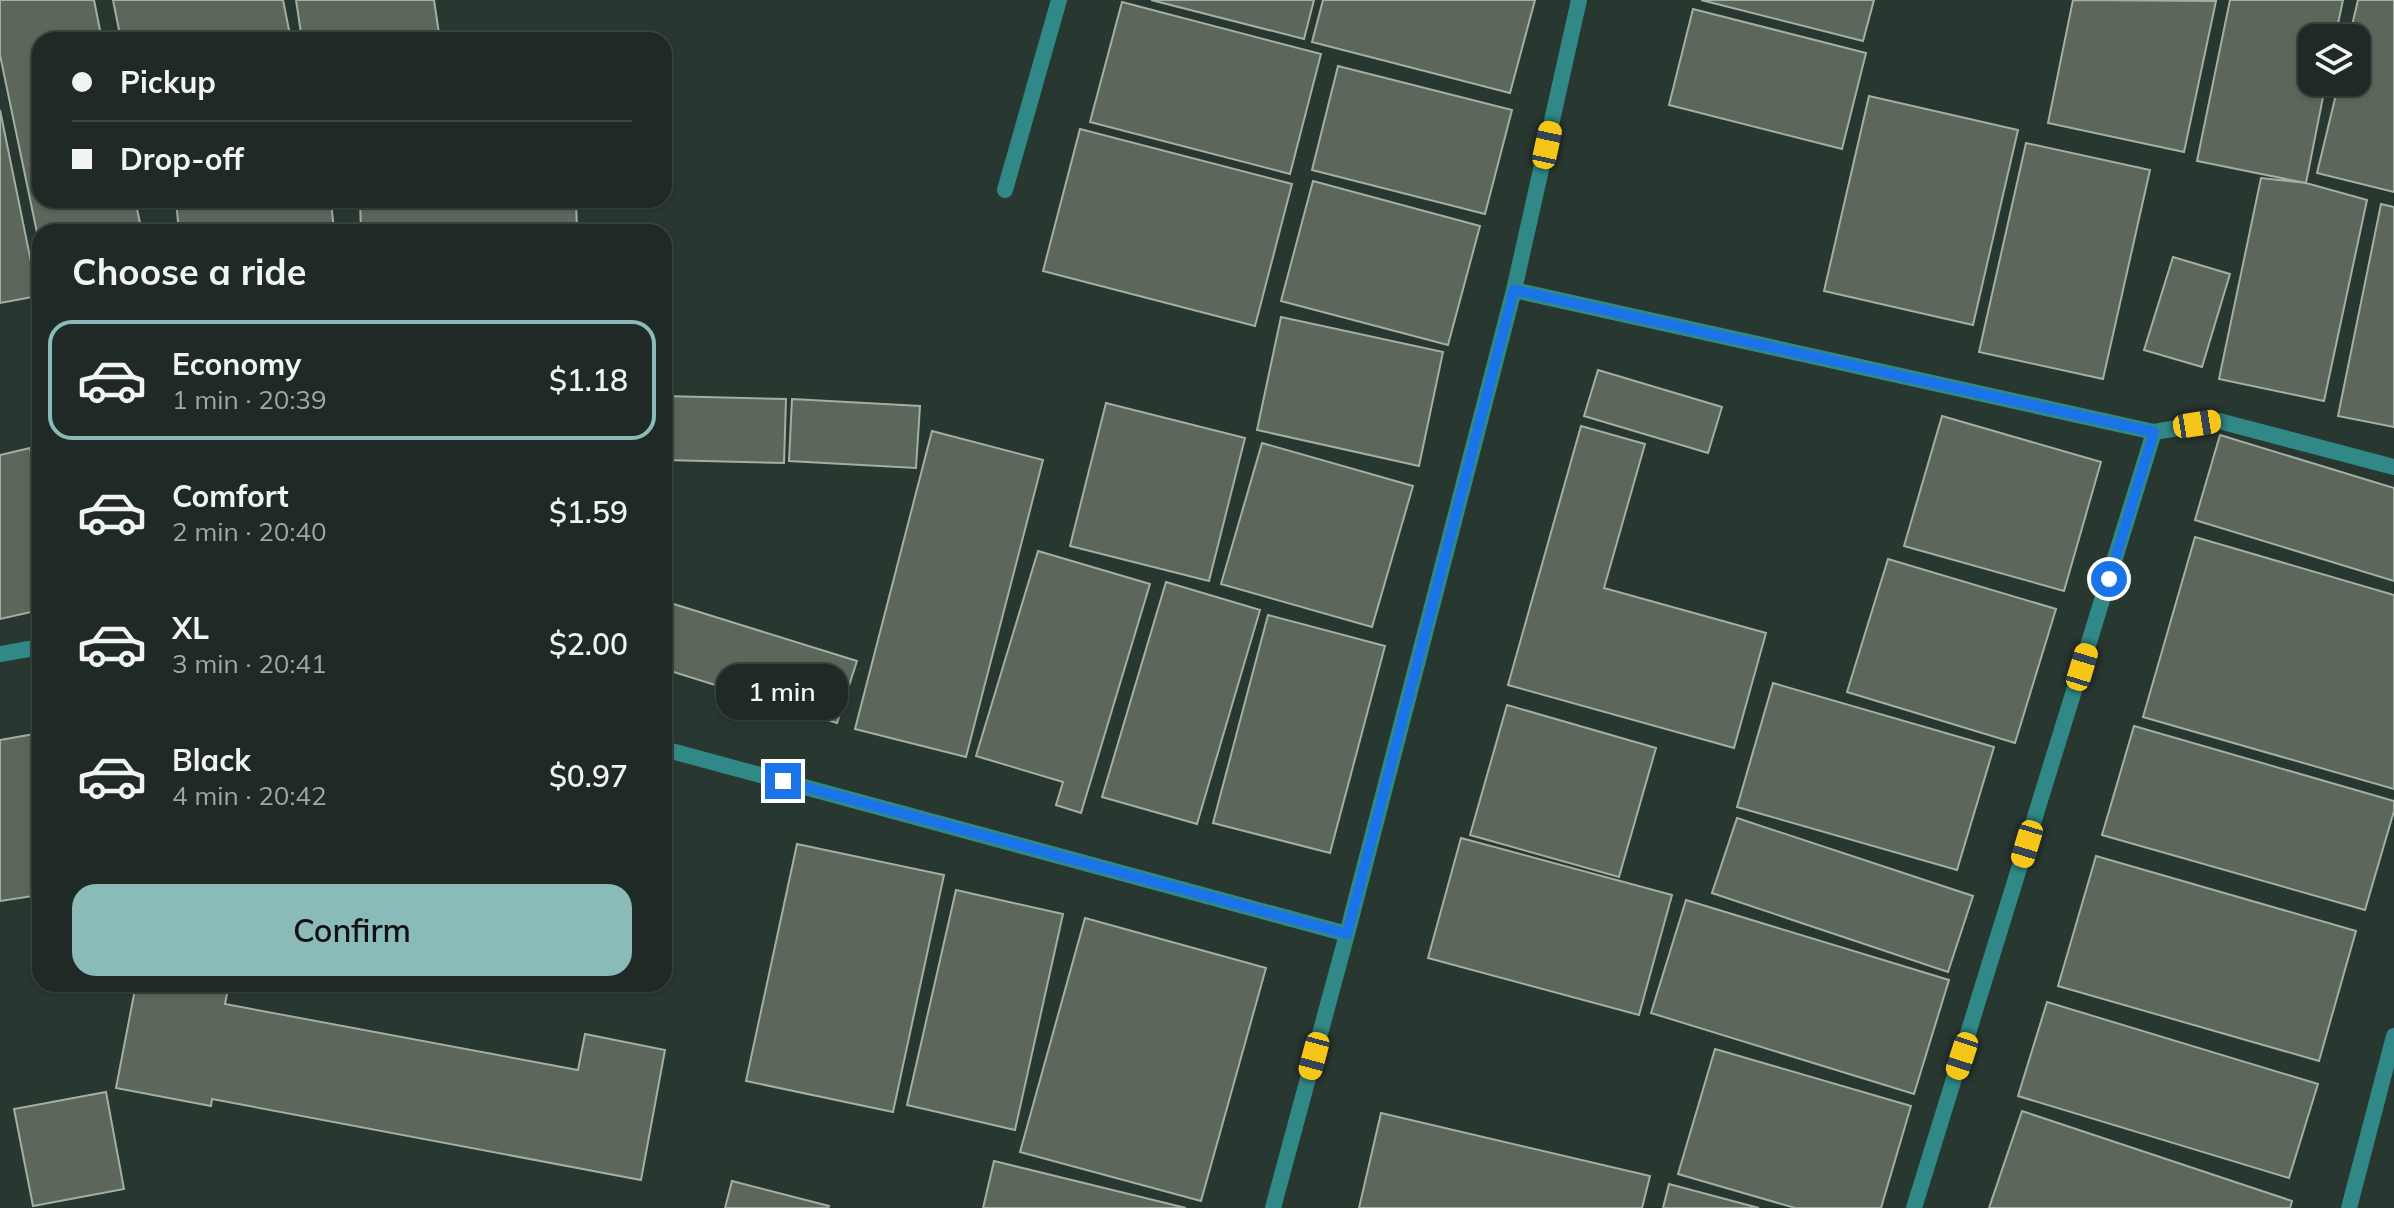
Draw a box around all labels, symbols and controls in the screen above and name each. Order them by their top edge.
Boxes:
map controls [2298,24,2370,96]
button: layers [2298,24,2370,96]
text: Pickup [120,63,216,101]
car [1530,119,1564,171]
text: Drop-off [120,140,244,178]
text: Choose a ride [72,249,306,294]
icon: car [76,344,148,416]
text: Economy [172,345,301,383]
text: $1.18 [549,361,628,399]
text: 1 min · 20:39 [172,383,327,416]
car [2171,408,2223,440]
icon: car [76,476,148,548]
text: Comfort [172,477,289,515]
text: $1.59 [549,493,628,531]
text: 2 min · 20:40 [172,515,327,548]
route start [2091,561,2127,597]
icon: car [76,608,148,680]
text: XL [172,609,209,647]
text: $2.00 [549,625,628,663]
car [2064,641,2100,693]
text: 3 min · 20:41 [172,647,327,680]
callout: 1 min [717,665,849,721]
text: 1 min [748,675,816,708]
icon: car [76,740,148,812]
text: Black [172,741,251,779]
text: $0.97 [549,757,628,795]
route end [765,763,801,799]
text: 4 min · 20:42 [172,779,327,812]
car [2009,818,2045,870]
button: Confirm [72,884,632,976]
car [1943,1029,1981,1083]
car [1296,1030,1332,1082]

